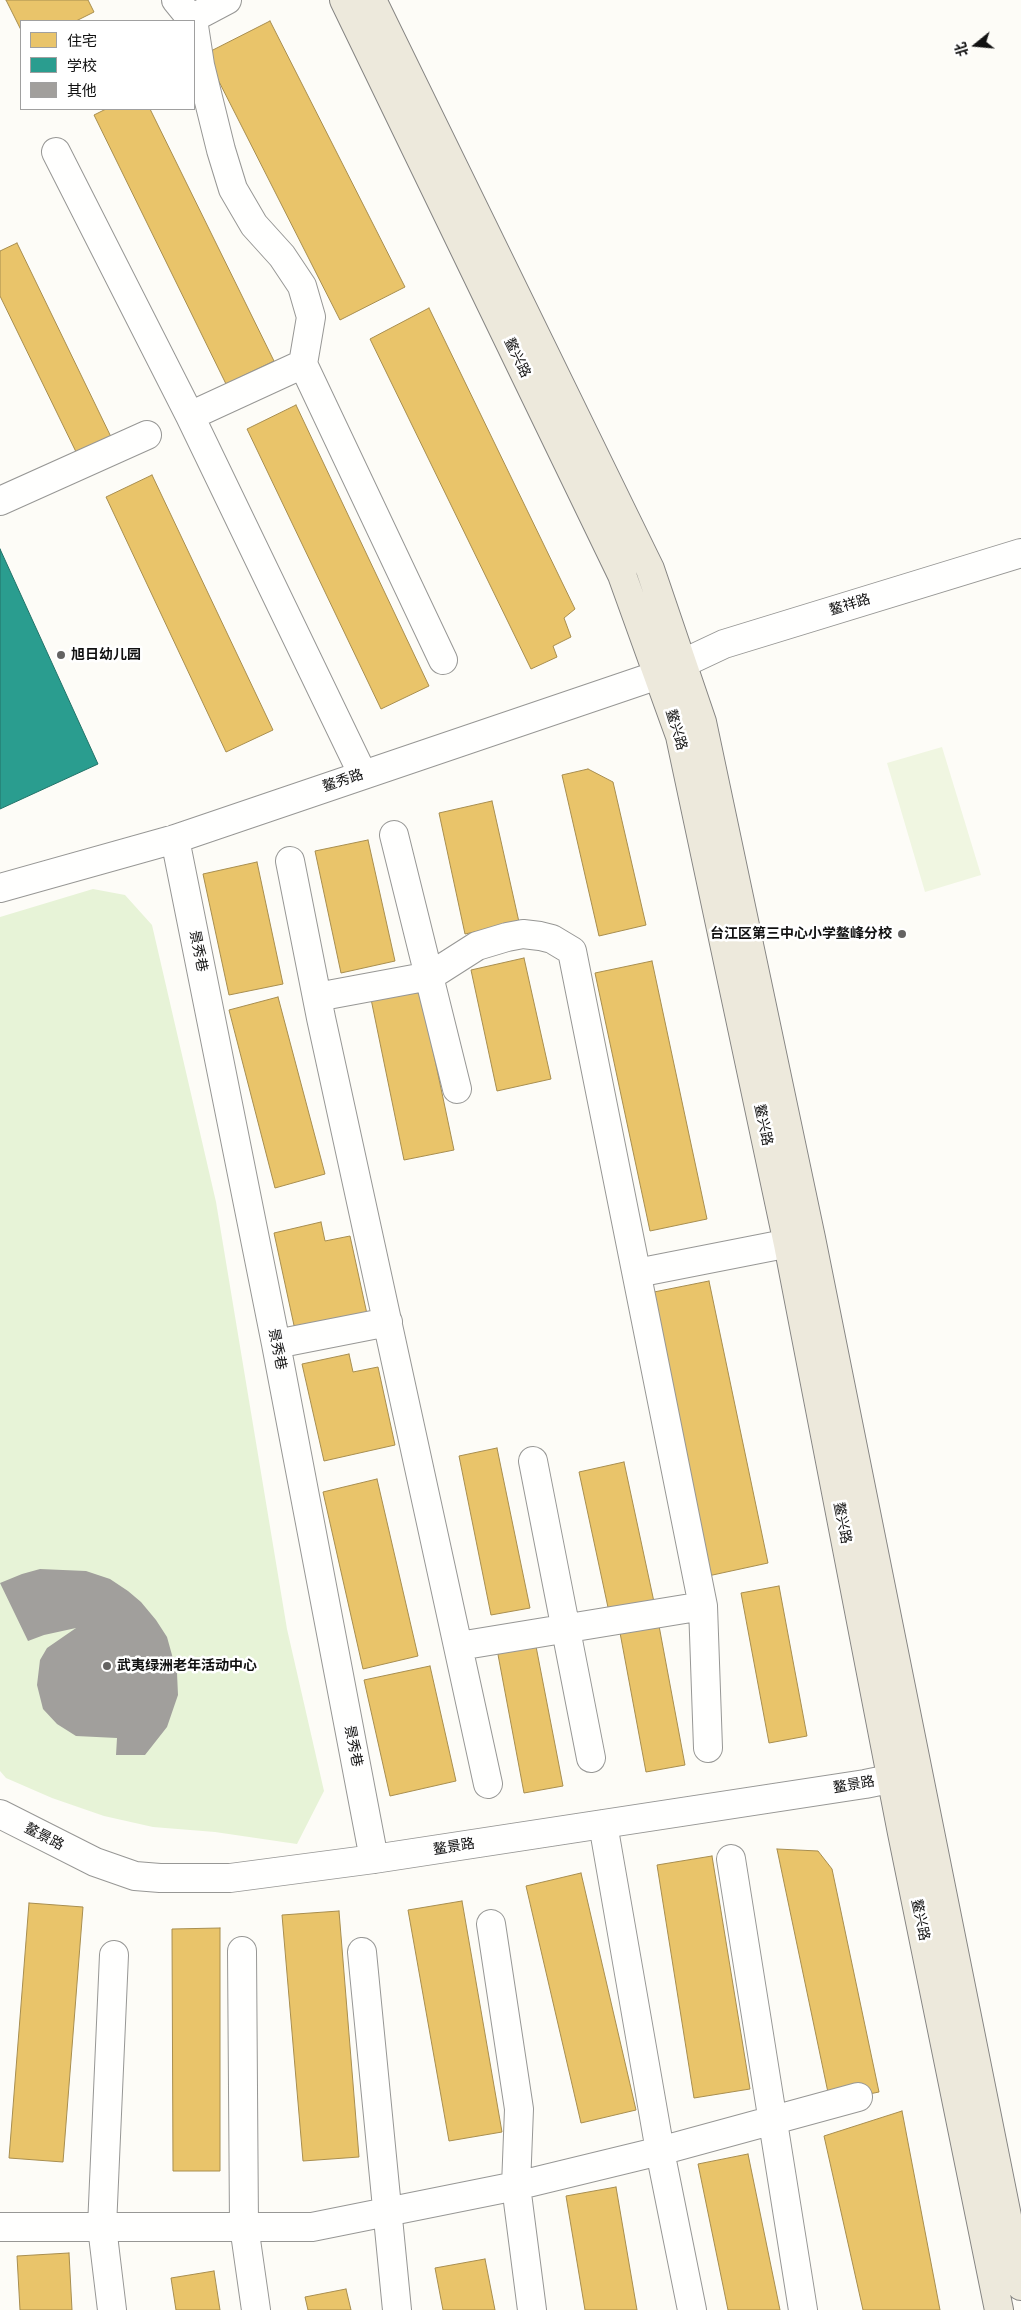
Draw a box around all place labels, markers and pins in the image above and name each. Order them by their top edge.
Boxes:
place label: 旭日幼儿园 [71,647,141,663]
marker: 旭日幼儿园 [55,649,67,661]
place label: 台江区第三中心小学鳌峰分校 [710,926,892,942]
marker: 台江区第三中心小学鳌峰分校 [896,928,908,940]
place label: 武夷绿洲老年活动中心 [117,1658,257,1674]
marker: 武夷绿洲老年活动中心 [101,1660,113,1672]

